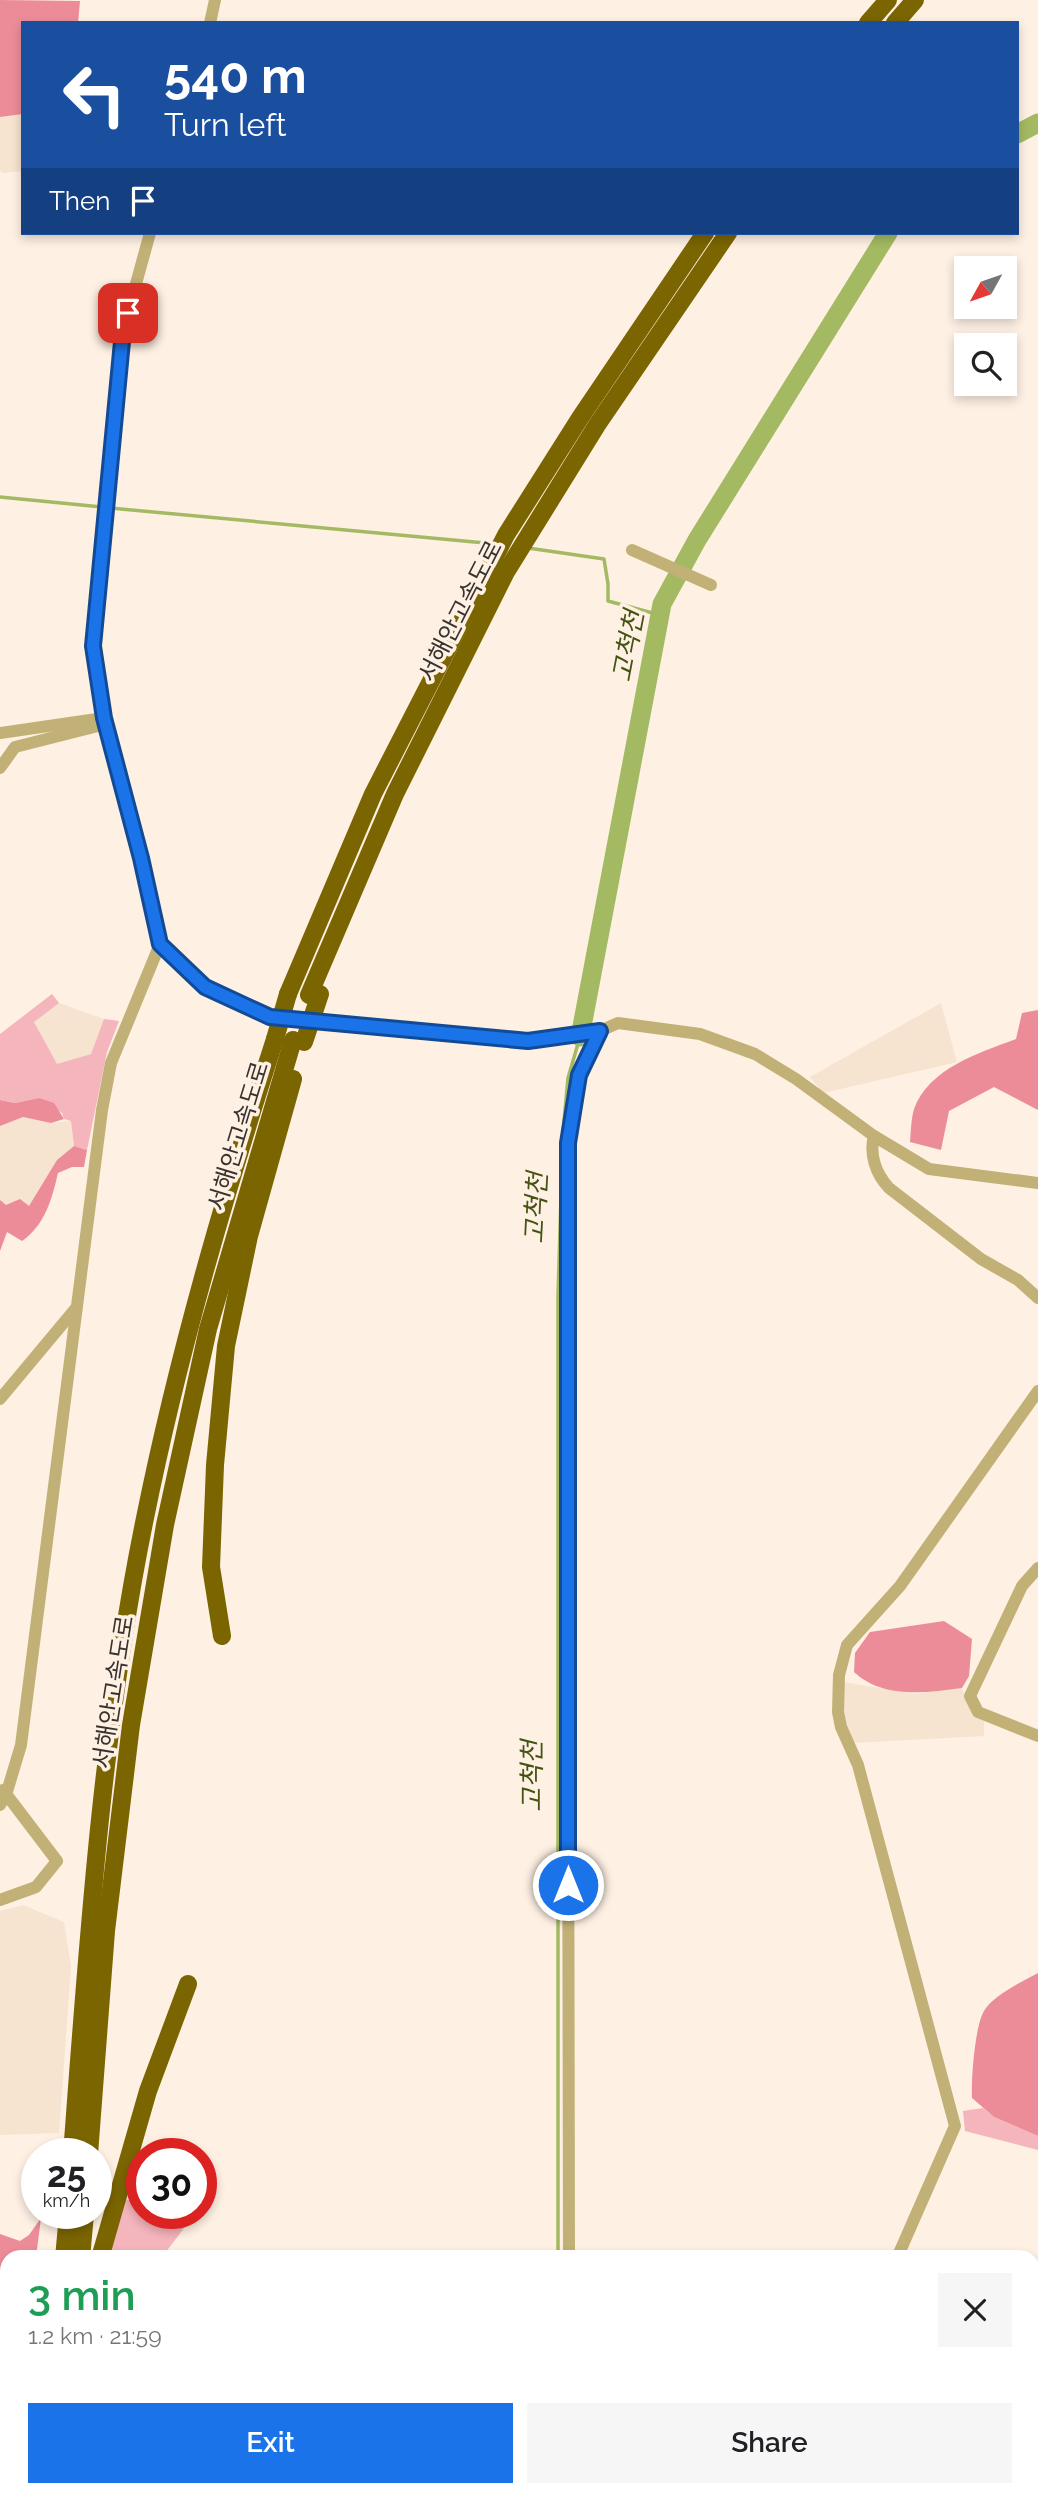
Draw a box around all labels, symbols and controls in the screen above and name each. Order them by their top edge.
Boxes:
text: 540 m [164,47,307,104]
icon: left [49,49,140,140]
text: Turn left [164,106,286,143]
icon: arrive [124,182,162,220]
text: Then [49,186,110,216]
north arrow [954,256,1017,318]
map controls [954,256,1017,396]
pin [98,283,158,343]
icon: arrive [109,294,147,332]
button: search [954,333,1017,396]
street label: 서해안고속도로 [412,536,508,686]
water label: 고척천 [606,605,650,684]
street label: 서해안고속도로 [202,1058,274,1214]
water label: 고척천 [519,1168,553,1245]
street label: 서해안고속도로 [87,1613,139,1771]
water label: 고척천 [517,1737,547,1812]
position arrow [531,1848,605,1922]
speed limit sign: 30 [126,2138,217,2229]
text: 25 [47,2154,86,2195]
text: km/h [43,2190,90,2211]
text: 3 min [28,2271,136,2320]
button: close [938,2273,1012,2347]
text: 1.2 km · 21:59 [28,2322,162,2349]
button: Exit [28,2403,513,2483]
button: Share [527,2403,1012,2483]

